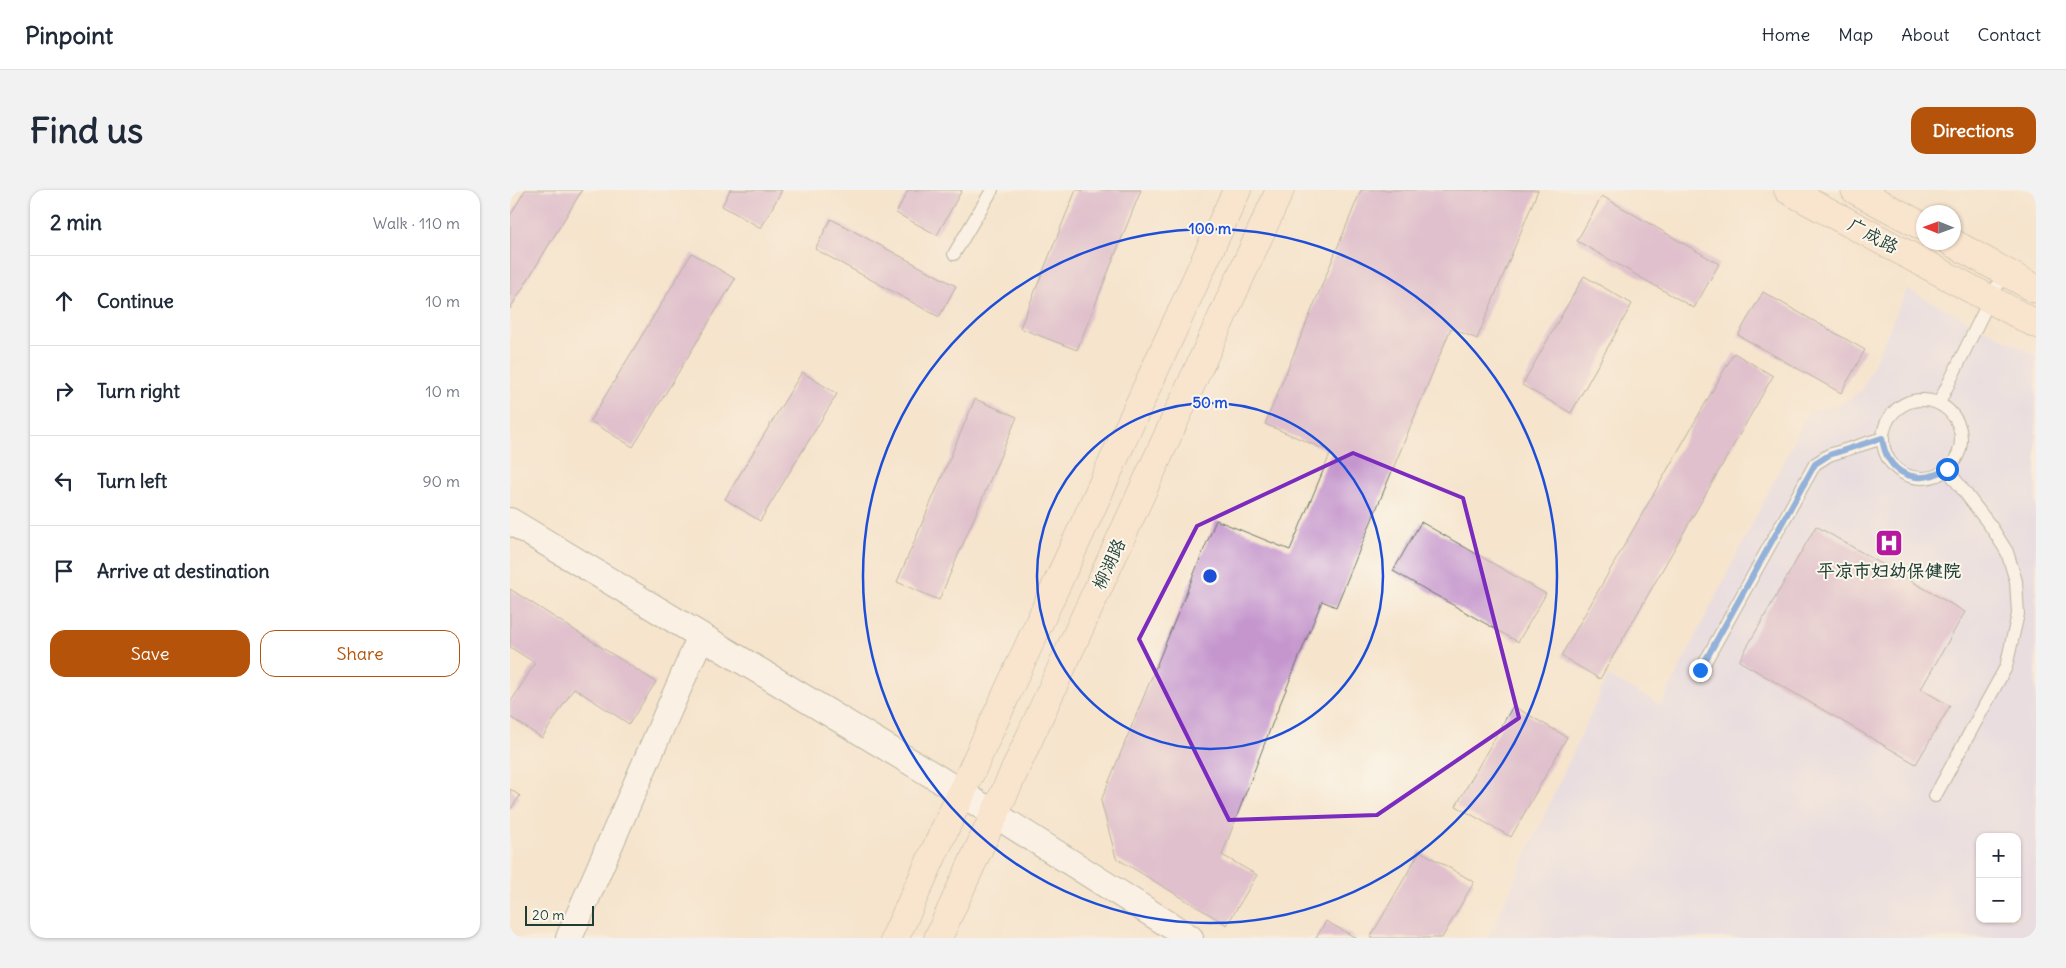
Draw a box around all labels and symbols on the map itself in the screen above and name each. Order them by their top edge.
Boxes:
north arrow [1916,205,1961,250]
street label: 广成路 [1844,213,1902,258]
text: 100 m [1189,219,1231,238]
text: 50 m [1192,393,1228,412]
route start [1936,458,1959,481]
hospital icon: 平凉市妇幼保健院 [1874,528,1904,558]
street label: 柳湖路 [1087,534,1130,593]
place label: 平凉市妇幼保健院 [1817,559,1961,582]
centre of rings [1201,567,1219,585]
route end [1689,659,1712,682]
scale bar [525,903,594,926]

